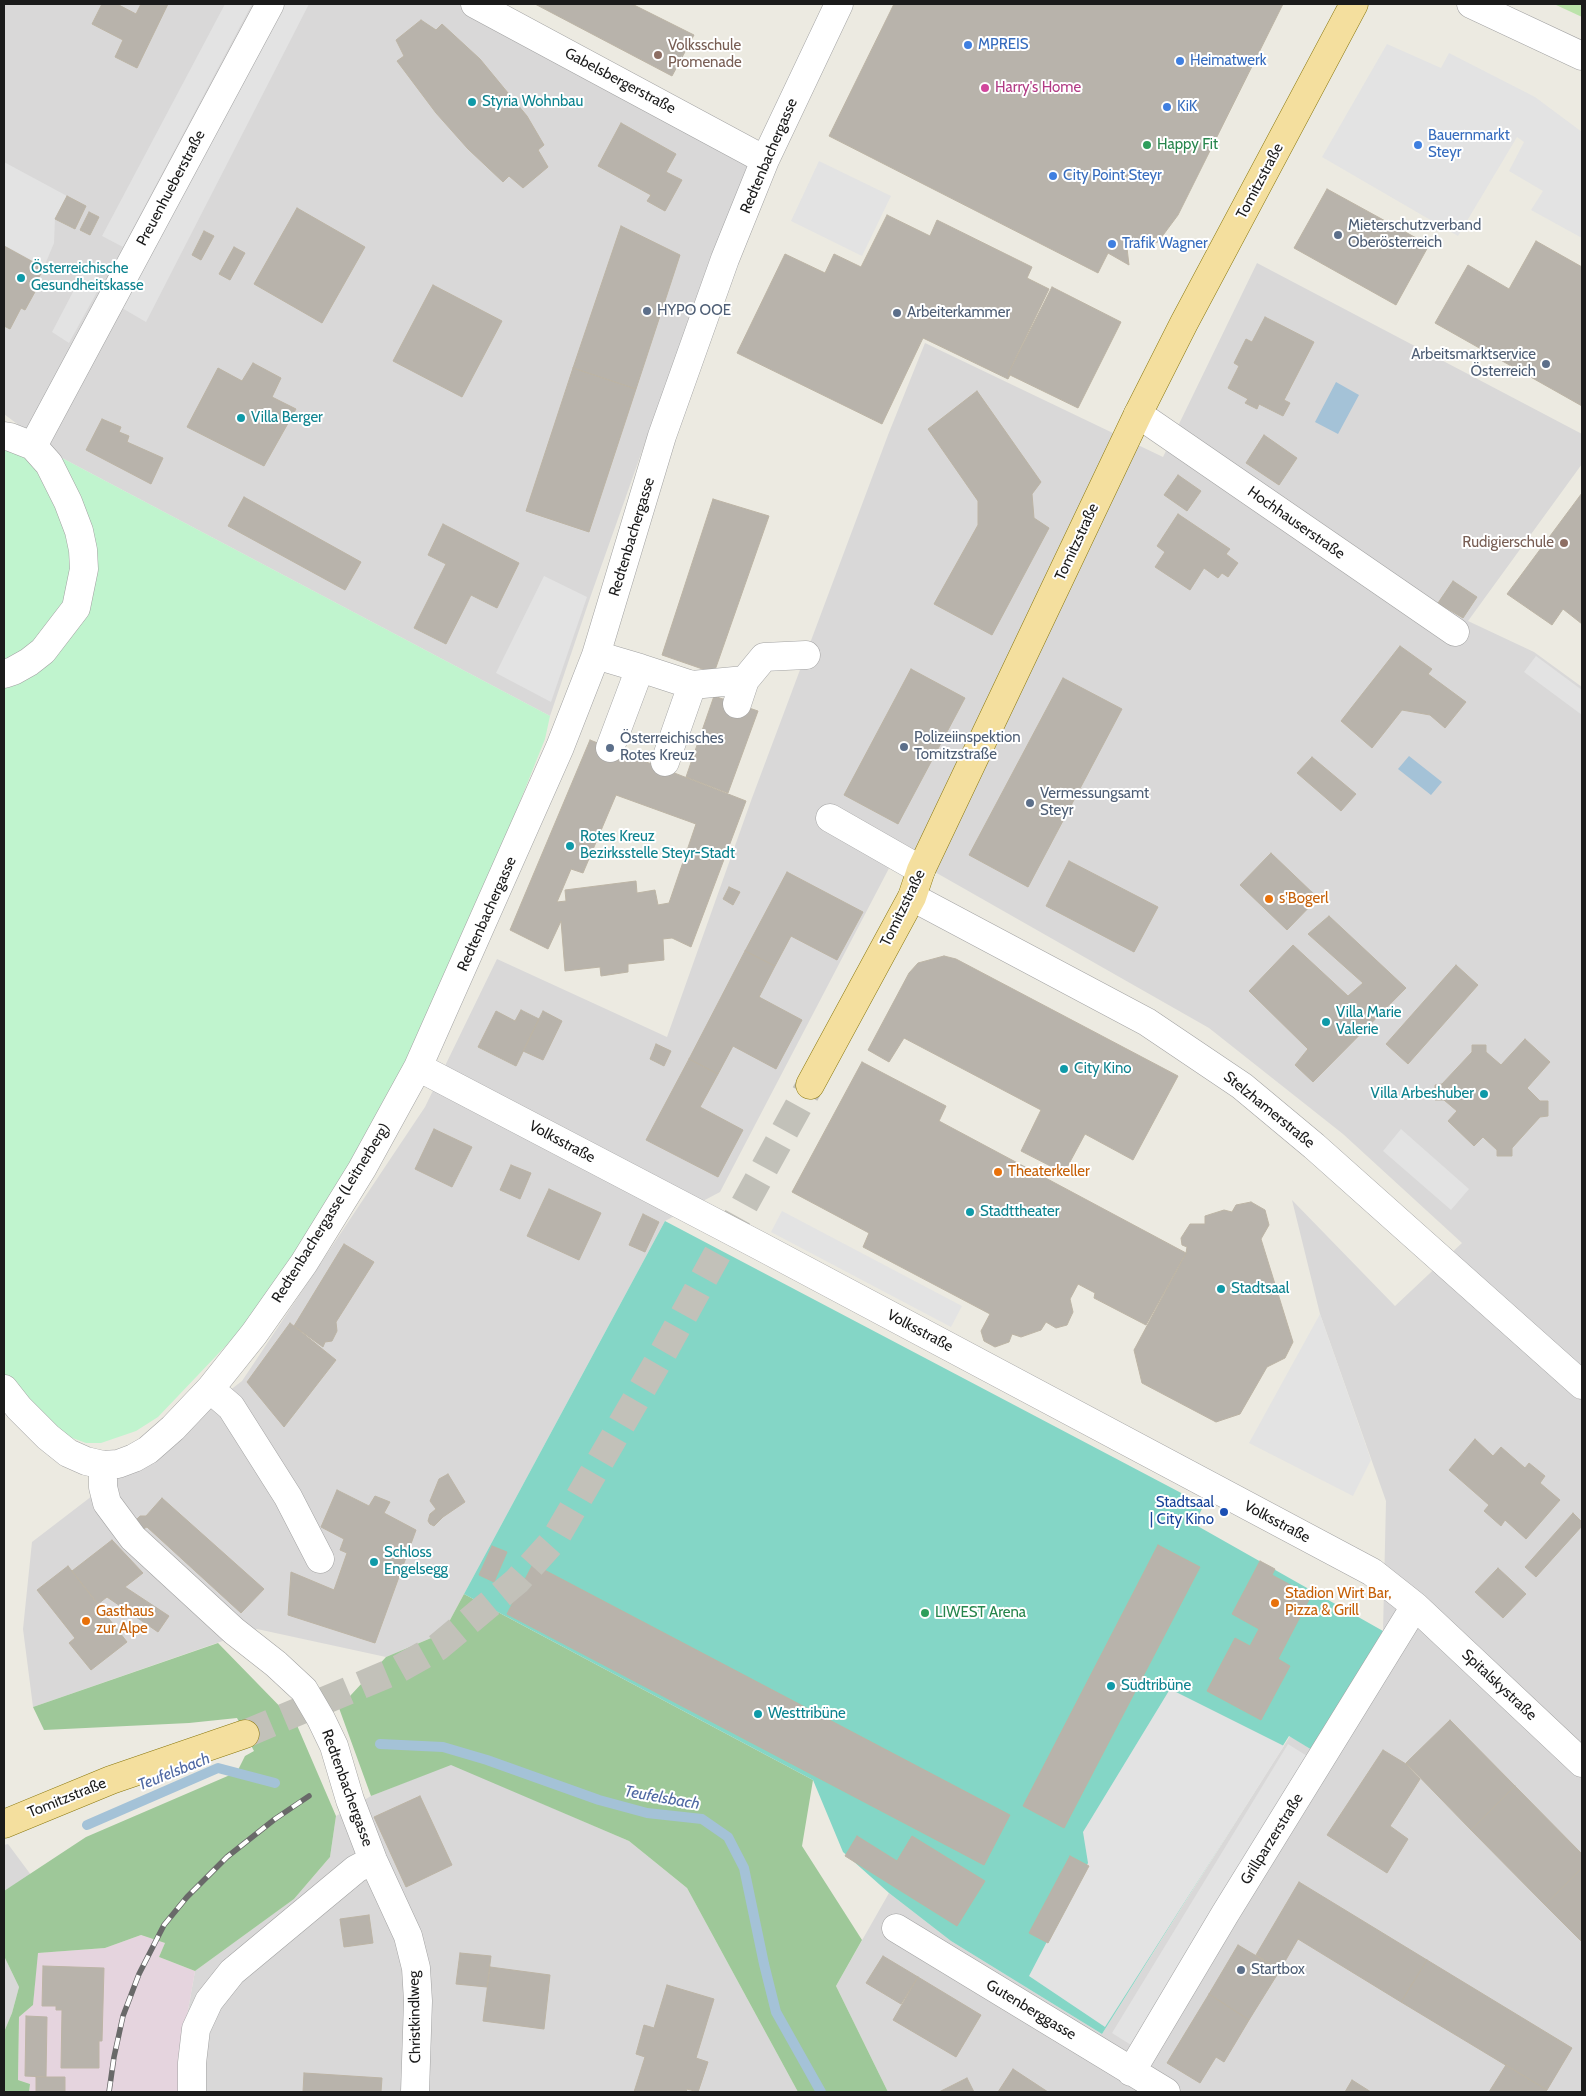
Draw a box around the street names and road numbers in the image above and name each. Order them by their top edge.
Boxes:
street label: Gabelsbergerstraße [562,44,678,118]
street label: Redtenbachergasse [737,96,801,216]
street label: Preuenhueberstraße [133,127,209,249]
street label: Tomitzstraße [1233,140,1287,222]
street label: Redtenbachergasse [605,475,659,599]
street label: Hochhauserstraße [1244,483,1348,563]
street label: Tomitzstraße [1051,501,1103,583]
street label: Redtenbachergasse [454,854,520,974]
street label: Tomitzstraße [877,867,929,949]
street label: Stelzhamerstraße [1220,1068,1318,1152]
street label: Volksstraße [526,1117,598,1167]
street label: Redtenbachergasse (Leitnerberg) [268,1120,394,1306]
street label: Volksstraße [884,1306,956,1356]
street label: Volksstraße [1241,1497,1313,1547]
street label: Spitalskystraße [1458,1646,1540,1724]
street label: Redtenbachergasse [317,1727,377,1849]
street label: Tomitzstraße [25,1774,109,1822]
street label: Grillparzerstraße [1237,1790,1307,1888]
street label: Christkindlweg [405,1971,425,2063]
street label: Gutenberggasse [983,1976,1079,2044]

